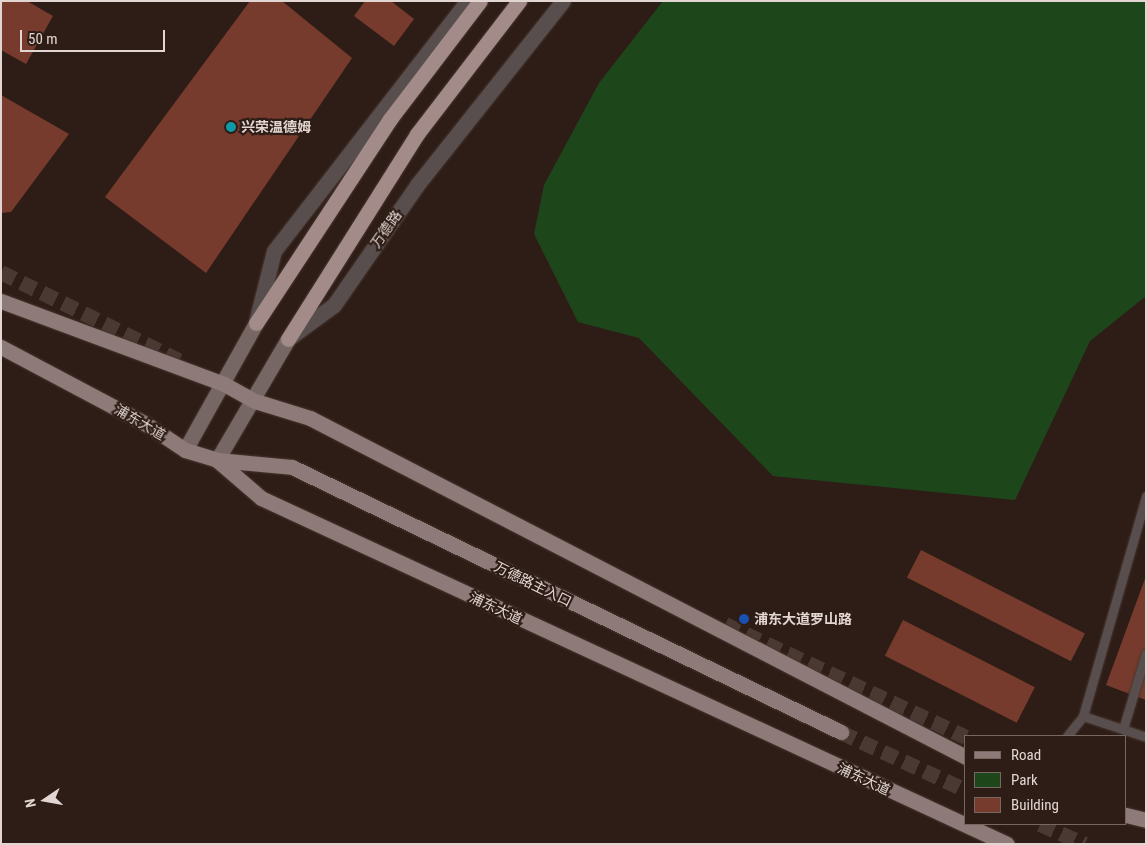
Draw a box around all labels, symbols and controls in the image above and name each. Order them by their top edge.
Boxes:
scale bar [22,20,168,52]
text: 50 m [28,30,58,48]
place label: 兴荣温德姆 [241,119,311,135]
marker: 兴荣温德姆 [225,121,237,133]
street label: 万德路 [367,207,405,251]
street label: 浦东大道 [112,401,168,443]
street label: 万德路主入口 [492,558,574,610]
street label: 浦东大道 [467,589,525,627]
place label: 浦东大道罗山路 [754,611,852,627]
marker: 浦东大道罗山路 [738,613,750,625]
legend [964,735,1127,825]
text: Road [1011,746,1041,764]
street label: 浦东大道 [835,760,893,798]
text: Park [1011,771,1038,789]
north arrow [20,775,70,825]
text: Building [1011,796,1059,814]
text: N [22,797,39,809]

